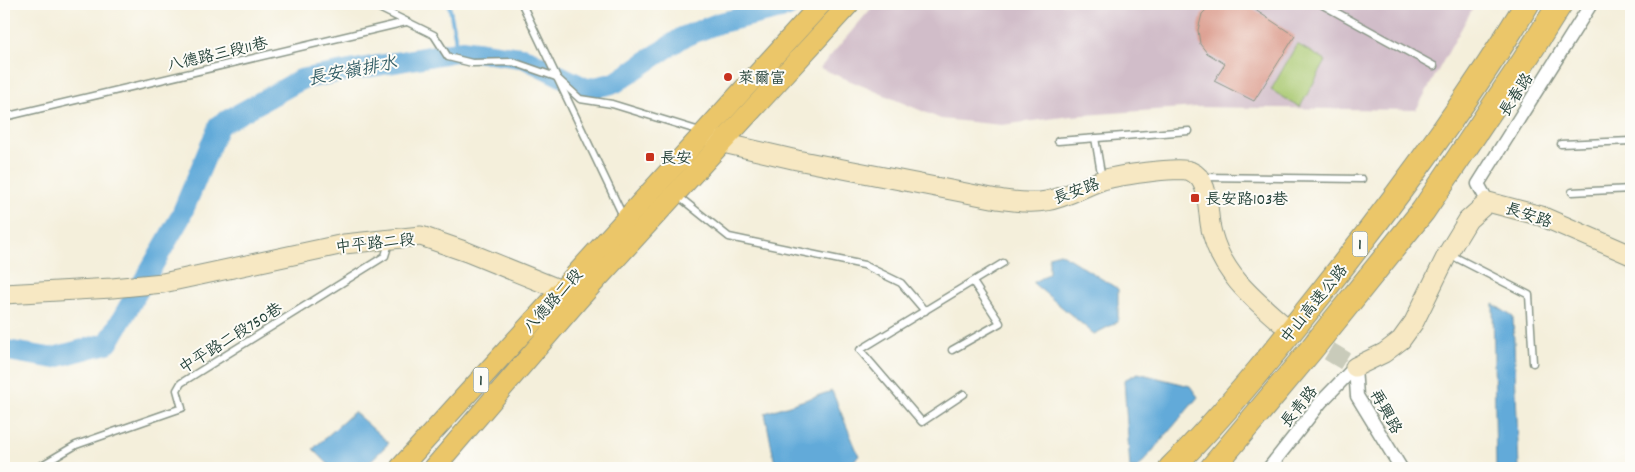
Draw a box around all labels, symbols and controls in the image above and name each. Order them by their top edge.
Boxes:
street label: 八德路三段11巷 [165,33,270,78]
water label: 長安嶺排水 [306,51,400,93]
place label: 萊爾富 [738,68,786,91]
street label: 長春路 [1494,69,1540,122]
marker: 萊爾富 [722,71,734,83]
place label: 長安 [660,148,692,171]
marker: 長安 [644,151,656,163]
street label: 長安路 [1050,173,1103,211]
place label: 長安路103巷 [1205,189,1288,212]
marker: 長安路103巷 [1189,192,1201,204]
street label: 長安路 [1502,198,1555,235]
street label: 中平路二段 [334,229,416,260]
road number: 1 [1352,232,1368,256]
street label: 中山高速公路 [1276,260,1354,349]
street label: 八德路二段 [519,264,589,339]
street label: 中平路二段750巷 [175,298,288,380]
road number: 1 [474,368,488,392]
street label: 長青路 [1276,382,1324,433]
street label: 再興路 [1363,386,1407,439]

